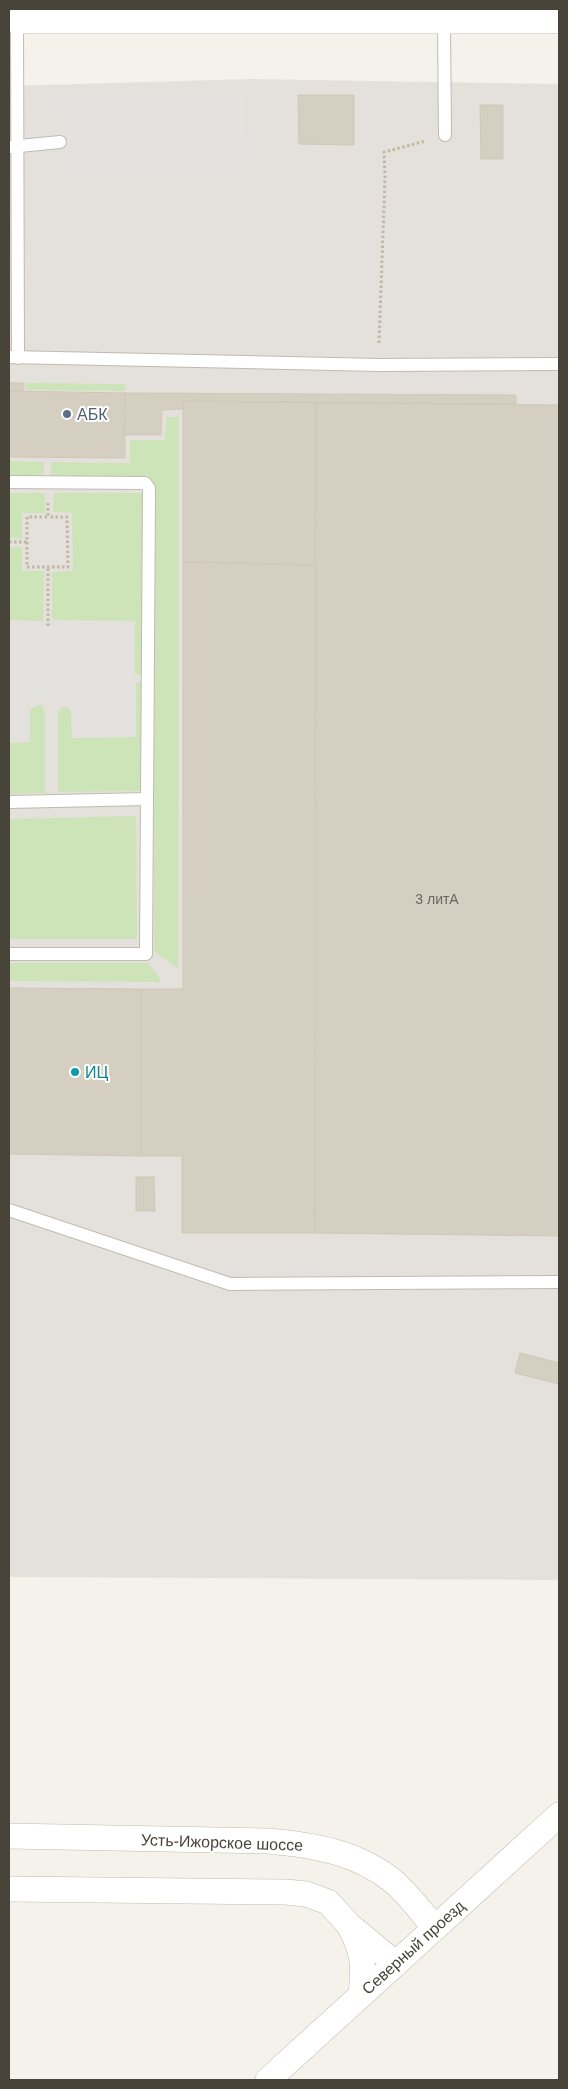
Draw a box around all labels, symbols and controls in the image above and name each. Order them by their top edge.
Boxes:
place label: АБК [77,406,108,423]
marker: АБК [61,408,73,420]
house number: 3 литА [415,891,459,907]
place label: ИЦ [85,1064,109,1081]
marker: ИЦ [69,1066,81,1078]
street label: Усть-Ижорское шоссе [141,1831,303,1854]
street label: Северный проезд [359,1897,468,1998]

